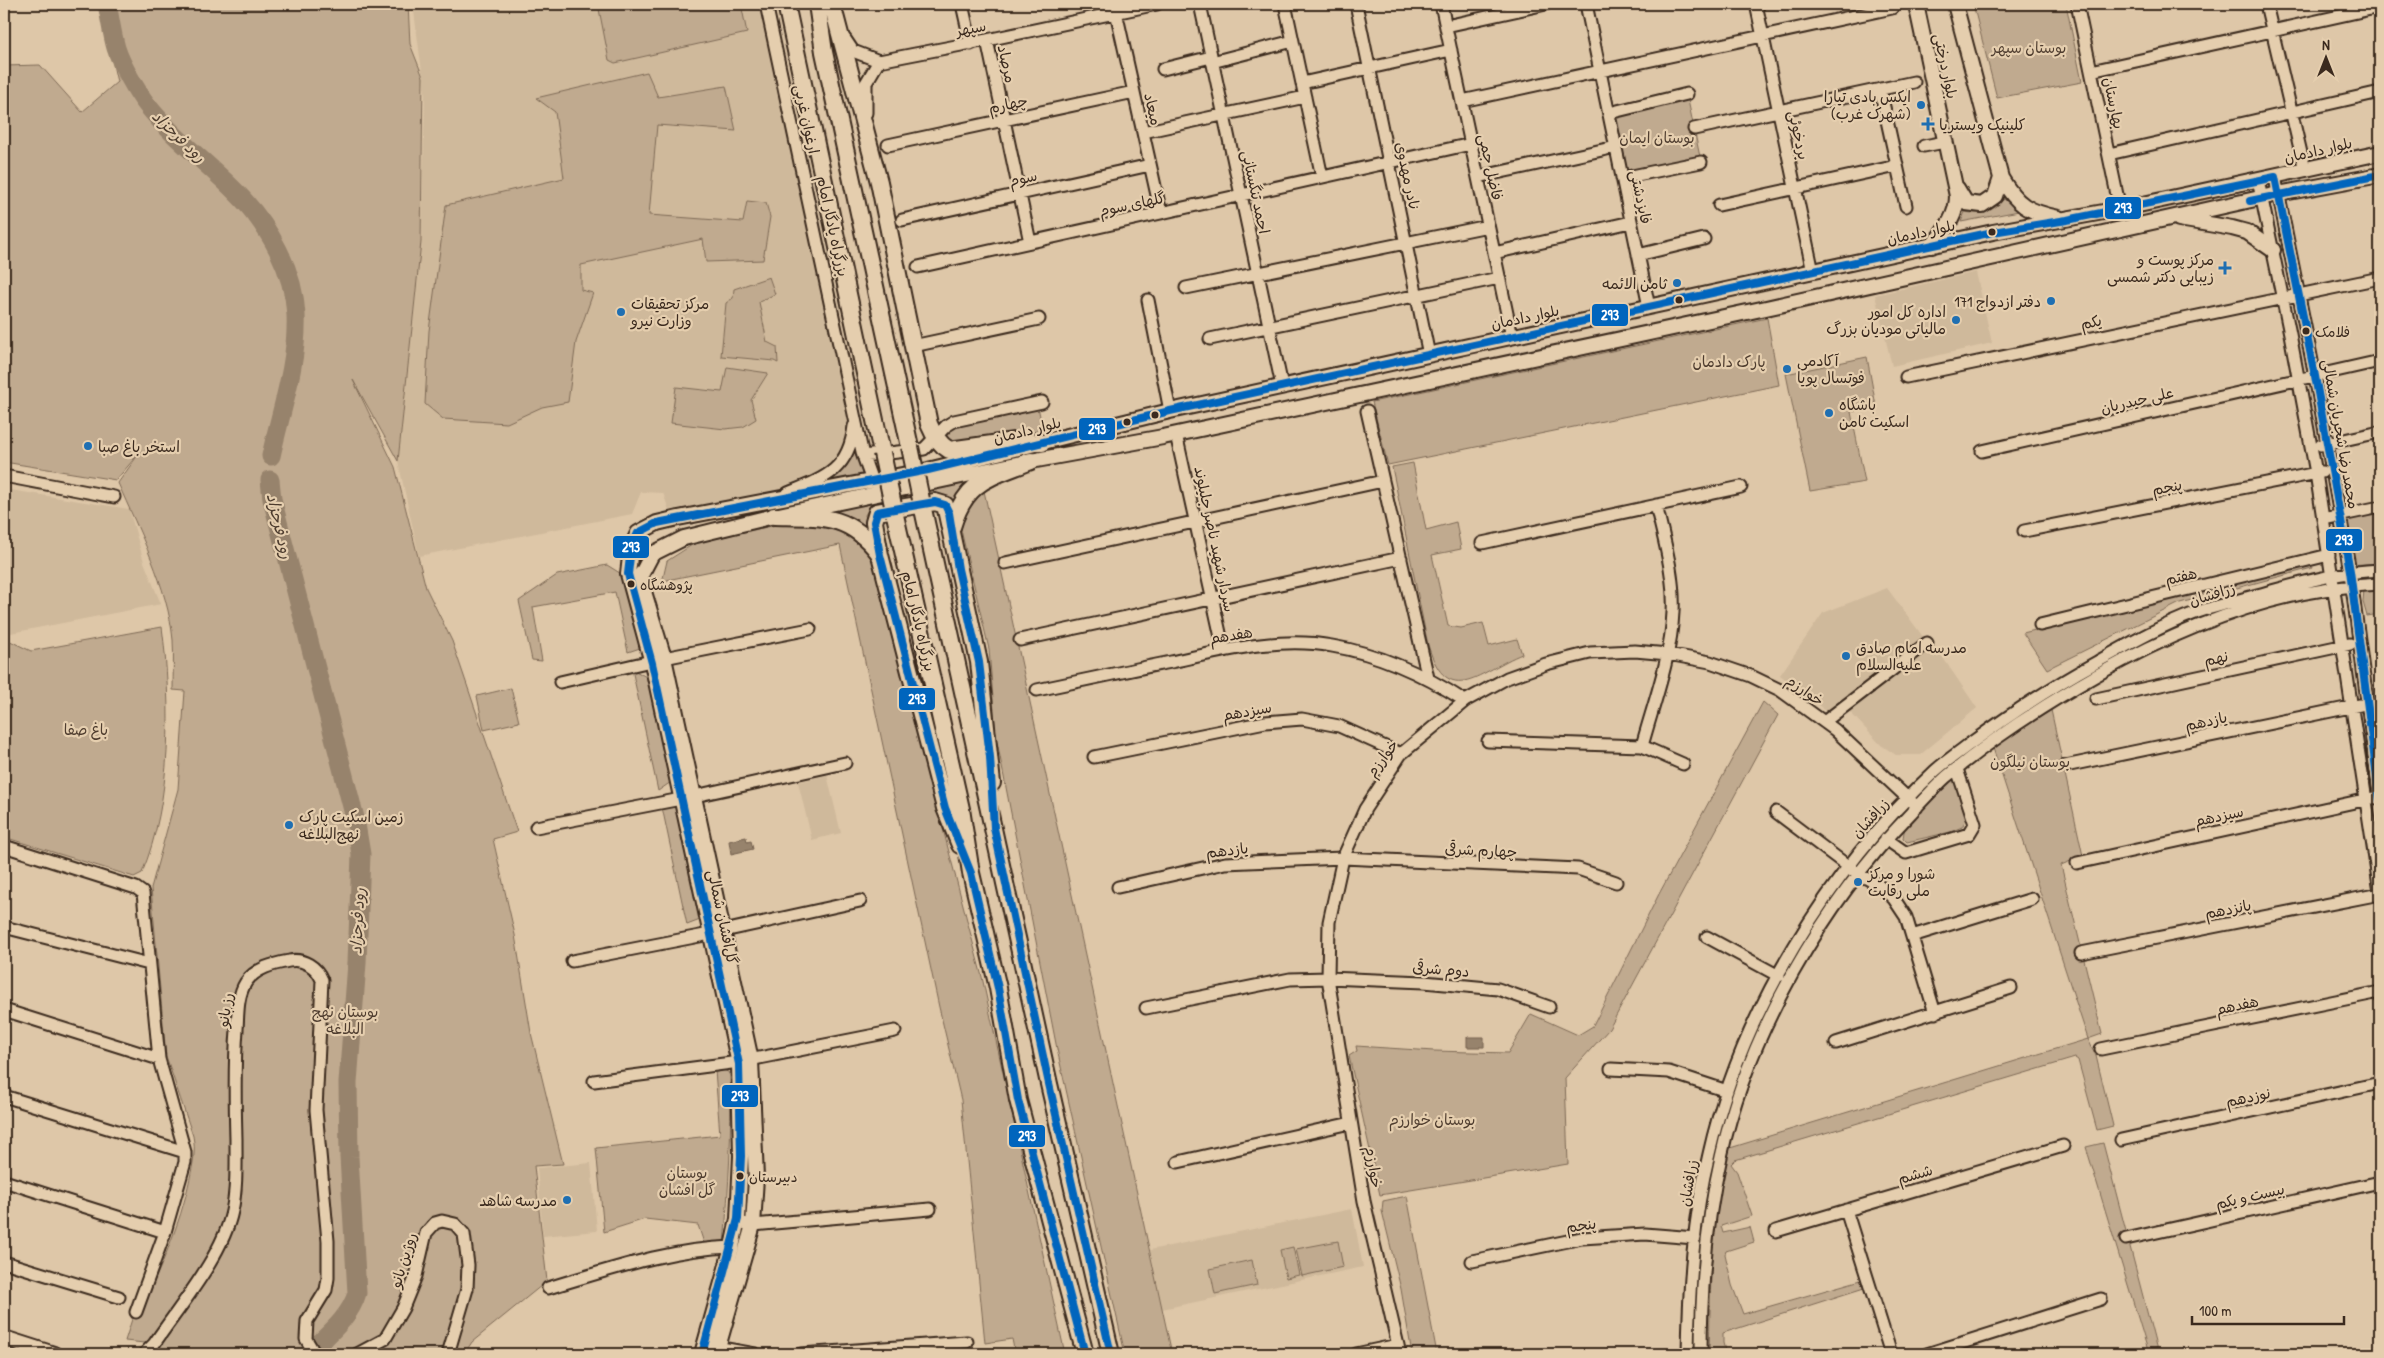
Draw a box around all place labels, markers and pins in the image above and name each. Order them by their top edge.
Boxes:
place label: ایکس بادی تیارا (شهرک غرب) [1824,86,1911,124]
marker: ایکس بادی تیارا (شهرک غرب) [1915,99,1927,111]
place label: کلینیک ویستریا [1939,114,2025,135]
marker: کلینیک ویستریا [1921,117,1935,131]
unlabelled marker [1987,227,1997,237]
place label: مرکز پوست و زیبایی دکتر شمسی [2107,249,2214,287]
marker: مرکز پوست و زیبایی دکتر شمسی [2218,261,2232,275]
place label: ثامن الائمه [1602,273,1668,294]
marker: ثامن الائمه [1671,277,1683,289]
place label: دفتر ازدواج 171 [1954,291,2041,312]
place label: مرکز تحقیقات وزارت نیرو [630,293,709,331]
unlabelled marker [1674,295,1684,305]
marker: دفتر ازدواج 171 [2045,295,2057,307]
place label: اداره کل امور مالیاتی مودیان بزرگ [1826,301,1946,339]
marker: مرکز تحقیقات وزارت نیرو [615,306,627,318]
marker: اداره کل امور مالیاتی مودیان بزرگ [1950,314,1962,326]
place label: فلامک [2315,322,2350,341]
marker: فلامک [2301,326,2311,336]
place label: آکادمی فوتسال پویا [1797,350,1865,388]
marker: آکادمی فوتسال پویا [1781,363,1793,375]
place label: باشگاه اسکیت ثامن [1839,394,1909,432]
marker: باشگاه اسکیت ثامن [1823,407,1835,419]
unlabelled marker [1150,410,1160,420]
unlabelled marker [1122,417,1132,427]
place label: استخر باغ صبا [98,436,180,457]
marker: استخر باغ صبا [82,440,94,452]
place label: پژوهشگاه [640,575,693,595]
marker: پژوهشگاه [626,579,636,589]
place label: مدرسه امام صادق علیه‌السلام [1856,637,1967,676]
marker: مدرسه امام صادق علیه‌السلام [1840,650,1852,662]
place label: زمین اسکیت پارک نهج‌البلاغه [299,806,404,844]
marker: زمین اسکیت پارک نهج‌البلاغه [283,819,295,831]
place label: شورا و مرکز ملی رقابت [1866,863,1935,901]
marker: شورا و مرکز ملی رقابت [1852,876,1864,888]
place label: دبیرستان [749,1167,797,1186]
marker: دبیرستان [735,1171,745,1181]
place label: مدرسه شاهد [479,1190,557,1211]
marker: مدرسه شاهد [561,1194,573,1206]

